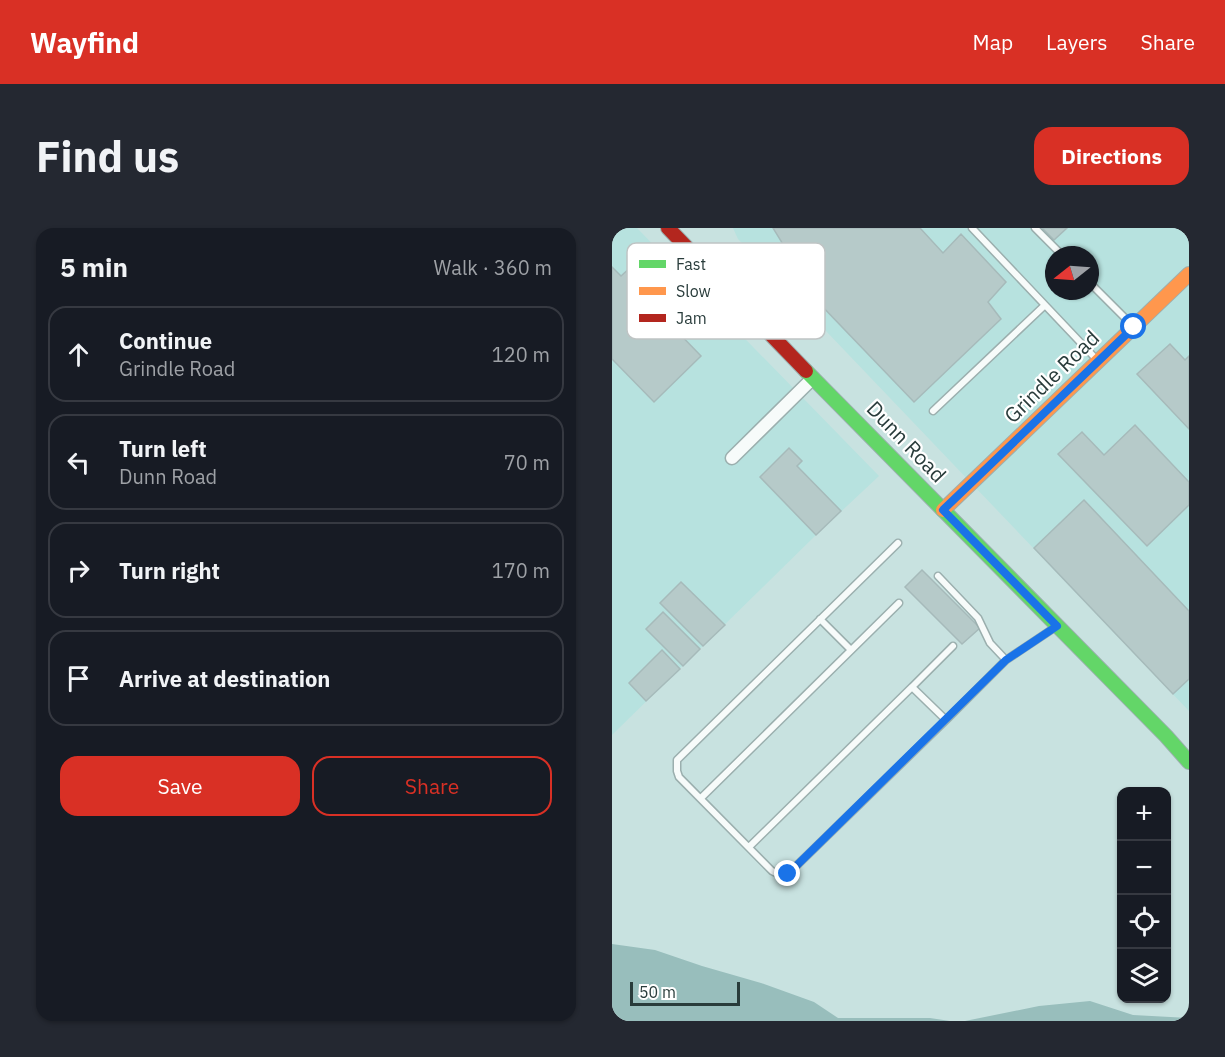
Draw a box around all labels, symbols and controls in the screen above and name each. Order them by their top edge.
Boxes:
text: Wayfind [30,24,139,61]
text: Map [973,28,1013,56]
text: Layers [1046,28,1108,56]
text: Share [1141,28,1195,56]
button: Directions [1034,127,1189,185]
text: Find us [36,129,179,184]
legend [627,243,825,339]
north arrow [1045,246,1099,300]
text: 5 min [60,250,128,284]
text: Walk · 360 m [434,254,552,281]
text: Fast [676,254,706,274]
text: Slow [676,281,711,301]
text: Jam [676,308,707,328]
route start [1120,313,1146,339]
street label: Grindle Road [998,324,1105,429]
text: Continue [119,326,212,355]
icon: ahead [62,338,95,371]
text: 120 m [492,341,550,368]
text: Grindle Road [119,355,235,382]
street label: Dunn Road [861,394,953,488]
text: Turn left [119,434,207,463]
icon: left [62,446,95,479]
text: 70 m [504,449,550,476]
text: Dunn Road [119,463,217,490]
icon: right [62,554,95,587]
text: Turn right [119,556,220,585]
text: 170 m [492,557,550,584]
icon: arrive [62,662,95,695]
text: Arrive at destination [119,664,330,693]
button: Save [60,756,300,816]
button: Share [312,756,552,816]
map controls [1117,787,1171,1003]
button: + [1117,787,1171,841]
button: − [1117,841,1171,895]
route end [774,860,800,886]
button: locate [1117,895,1171,949]
button: layers [1117,949,1171,1003]
scale bar [630,979,740,1006]
text: 50 m [639,982,676,1002]

